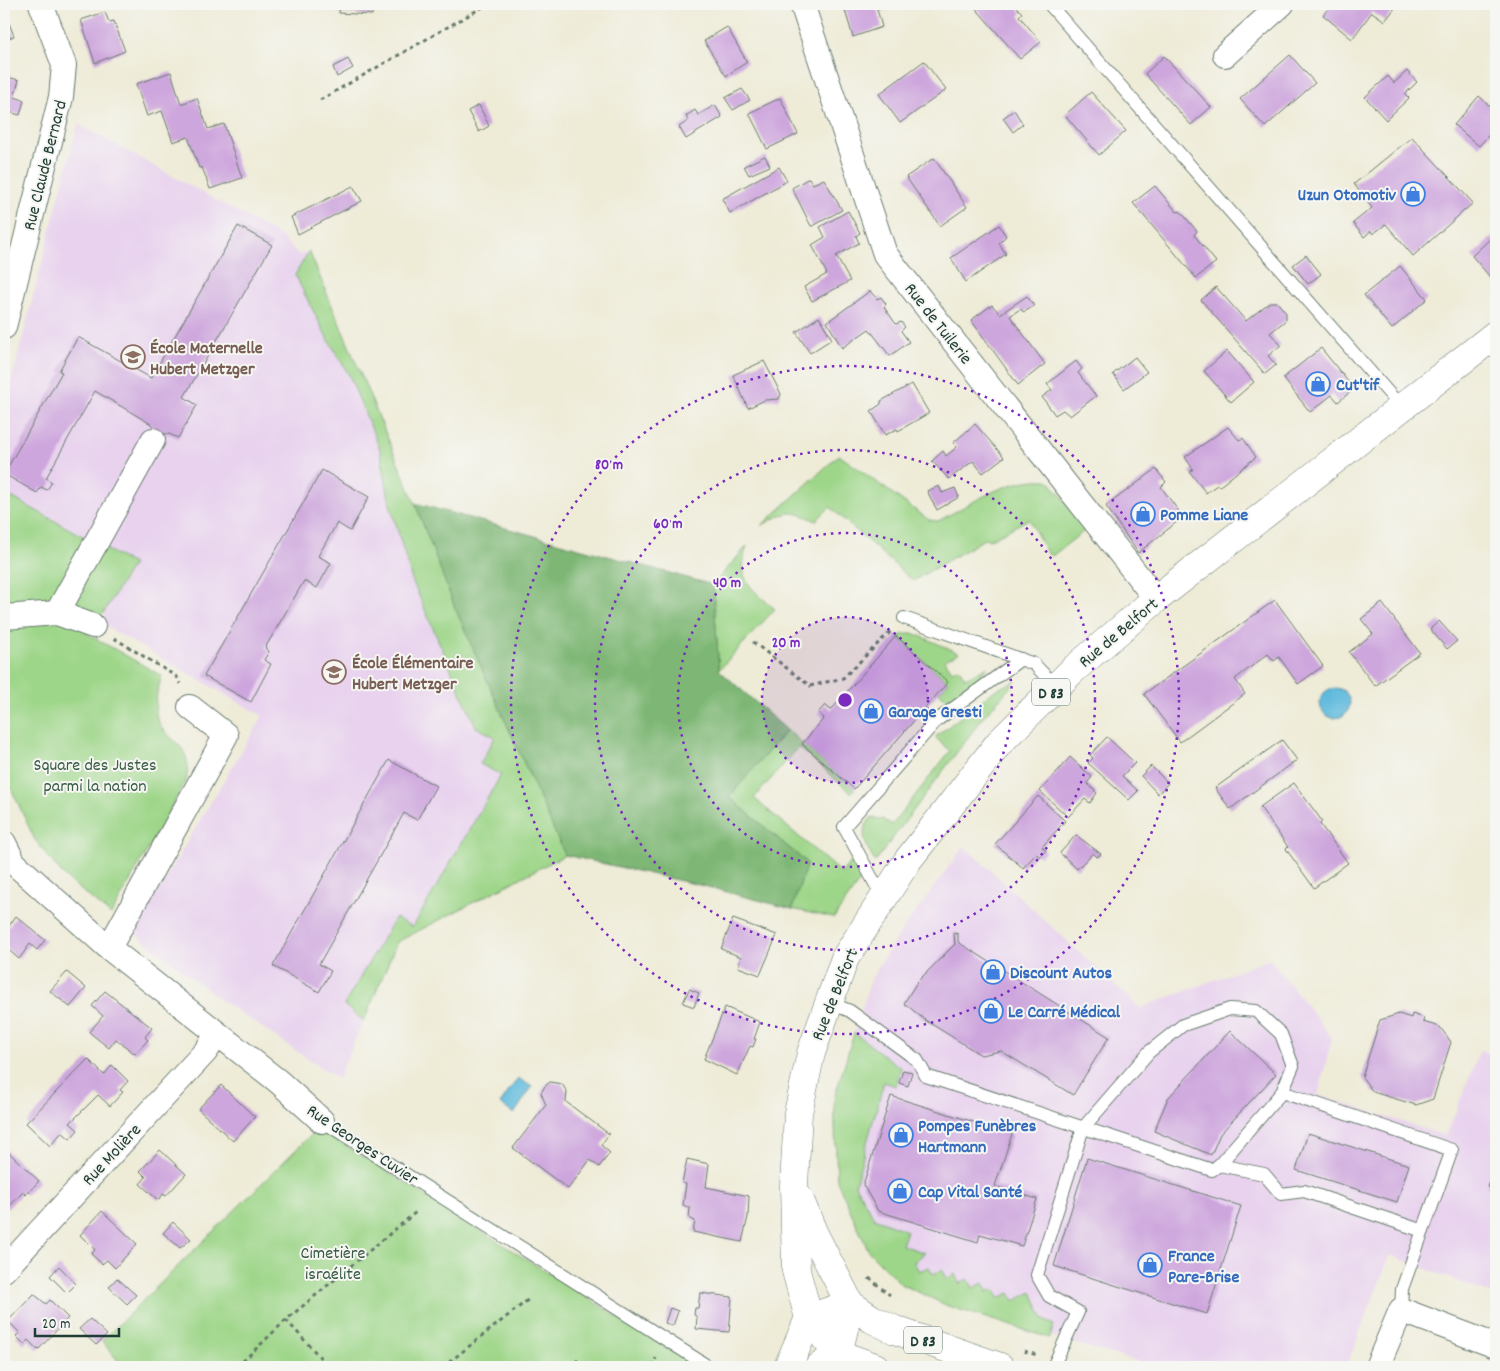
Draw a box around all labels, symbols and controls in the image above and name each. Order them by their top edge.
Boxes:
street label: Rue Claude Bernard [18,98,75,233]
shop icon: Uzun Otomotiv [1400,181,1426,207]
place label: Uzun Otomotiv [1297,184,1396,209]
street label: Rue de Tuilerie [897,278,977,371]
place label: École Maternelle Hubert Metzger [150,337,263,383]
school or university icon: École Maternelle Hubert Metzger [120,344,146,370]
shop icon: Cut'tif [1305,371,1331,397]
place label: Cut'tif [1336,374,1381,399]
text: 80 m [595,455,623,477]
shop icon: Pomme Liane [1130,501,1156,527]
place label: Pomme Liane [1160,504,1248,529]
text: 60 m [653,514,683,536]
text: 40 m [713,573,741,595]
street label: Rue de Belfort [1074,593,1165,675]
text: 20 m [772,633,800,655]
place label: École Élémentaire Hubert Metzger [352,652,474,698]
school or university icon: École Élémentaire Hubert Metzger [321,659,347,685]
road number: D 83 [1032,679,1070,706]
centre of rings [836,691,854,709]
shop icon: Garage Gresti [858,698,884,724]
place label: Garage Gresti [888,701,982,726]
park label: Square des Justes parmi la nation [34,754,156,800]
street label: Rue de Belfort [806,945,866,1045]
shop icon: Discount Autos [980,959,1006,985]
place label: Discount Autos [1010,962,1112,987]
shop icon: Le Carré Médical [978,998,1004,1024]
place label: Le Carré Médical [1008,1001,1121,1026]
street label: Rue Georges Cuvier [301,1099,423,1193]
place label: Pompes Funèbres Hartmann [918,1115,1037,1161]
street label: Rue Molière [77,1119,148,1192]
shop icon: Pompes Funèbres Hartmann [888,1122,914,1148]
shop icon: Cap Vital Santé [887,1178,913,1204]
place label: Cap Vital Santé [918,1181,1023,1206]
park label: Cimetière israélite [301,1242,365,1288]
place label: France Pare-Brise [1168,1245,1239,1291]
shop icon: France Pare-Brise [1137,1252,1163,1278]
scale bar [35,1306,119,1338]
text: 20 m [42,1314,70,1336]
road number: D 83 [904,1326,942,1354]

